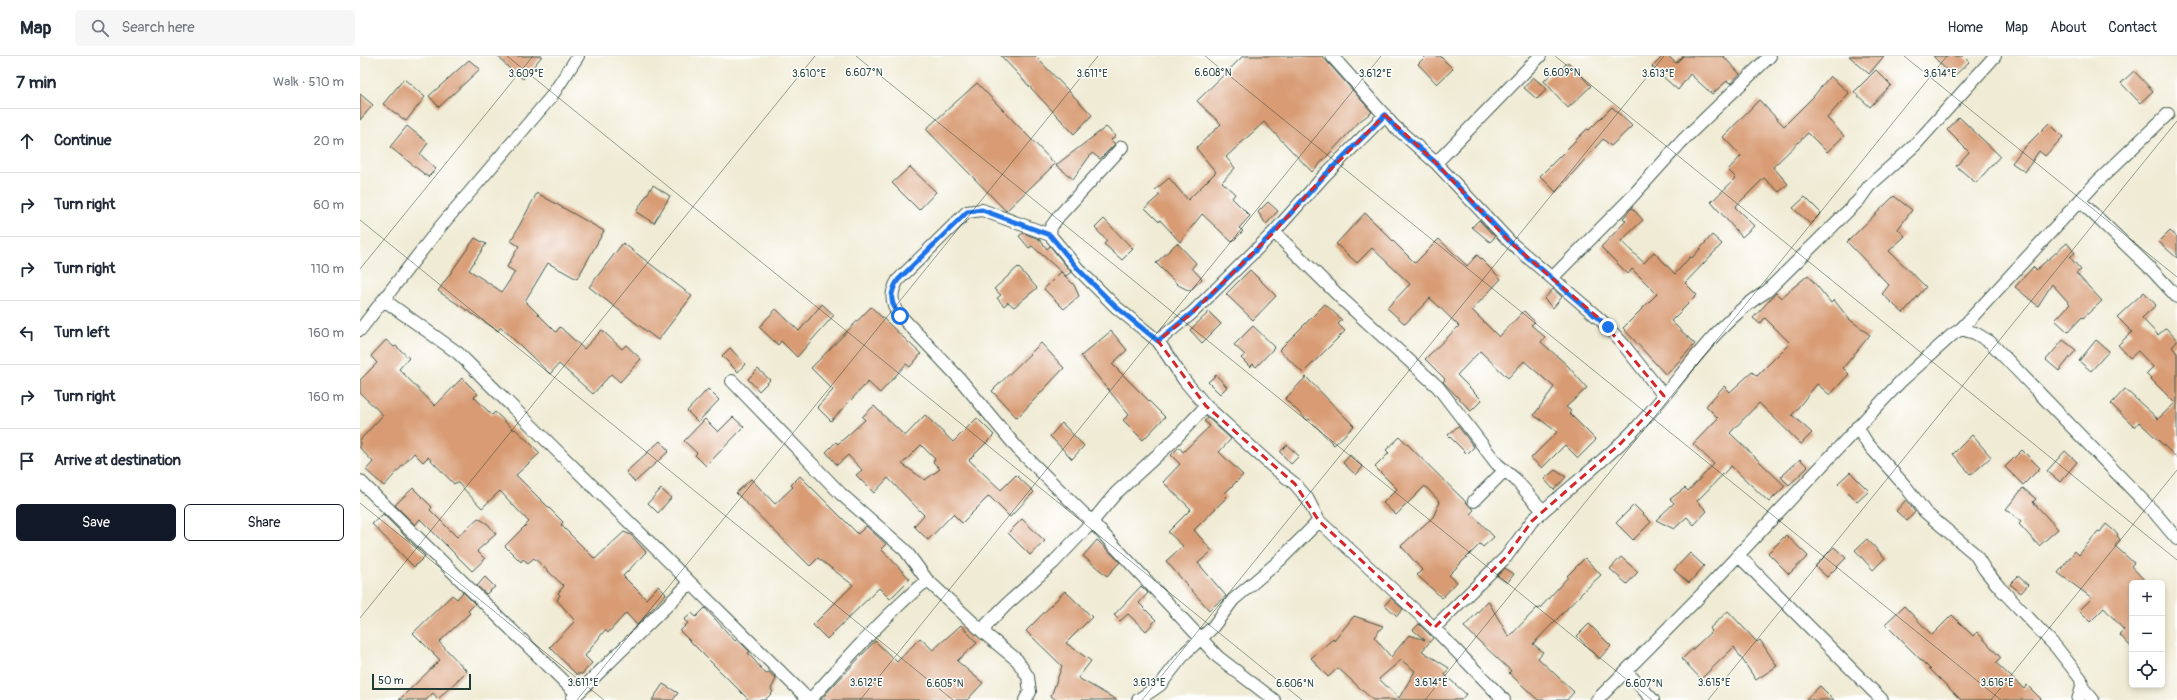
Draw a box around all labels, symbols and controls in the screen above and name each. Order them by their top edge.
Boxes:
search box [75,10,355,46]
text: Map [20,16,51,40]
icon: search [89,17,111,39]
text: Search here [121,18,195,37]
text: Home [1948,19,1983,36]
text: Map [2005,19,2028,36]
text: About [2050,19,2086,36]
text: Contact [2108,19,2157,36]
text: 6.607°N [845,67,883,79]
text: 6.608°N [1195,67,1232,79]
text: 6.609°N [1544,67,1581,79]
text: 3.609°E [508,68,544,80]
text: 3.610°E [792,68,826,80]
text: 3.611°E [1077,68,1108,80]
text: 3.612°E [1359,68,1391,80]
text: 3.613°E [1642,68,1674,80]
text: 3.614°E [1924,68,1956,80]
text: 7 min [16,72,56,93]
text: Walk · 510 m [273,74,344,90]
icon: ahead [16,130,38,152]
text: Continue [54,131,112,150]
text: 20 m [313,133,344,149]
icon: right [16,194,38,216]
text: Turn right [54,195,115,214]
text: 60 m [313,197,344,213]
icon: right [16,258,38,280]
text: Turn right [54,259,115,278]
text: 110 m [311,261,344,277]
route start [891,307,909,325]
route end [1599,318,1617,336]
icon: left [16,322,38,344]
text: Turn left [54,323,110,342]
text: 160 m [308,325,344,341]
icon: right [16,386,38,408]
text: Turn right [54,387,115,406]
text: 160 m [308,389,344,405]
icon: arrive [16,450,38,472]
text: Arrive at destination [54,451,181,470]
button: Save [16,504,176,541]
button: Share [184,504,344,541]
map controls [2129,580,2165,688]
button: + [2129,580,2165,616]
button: − [2129,616,2165,652]
button: locate [2129,652,2165,688]
scale bar [372,672,471,691]
text: 50 m [378,674,404,687]
text: 3.611°E [568,677,599,689]
text: 3.612°E [850,677,882,689]
text: 3.613°E [1133,677,1165,689]
text: 3.614°E [1415,677,1447,689]
text: 3.615°E [1698,677,1730,689]
text: 3.616°E [1981,677,2013,689]
text: 6.605°N [926,678,964,690]
text: 6.606°N [1276,678,1314,690]
text: 6.607°N [1625,678,1663,690]

